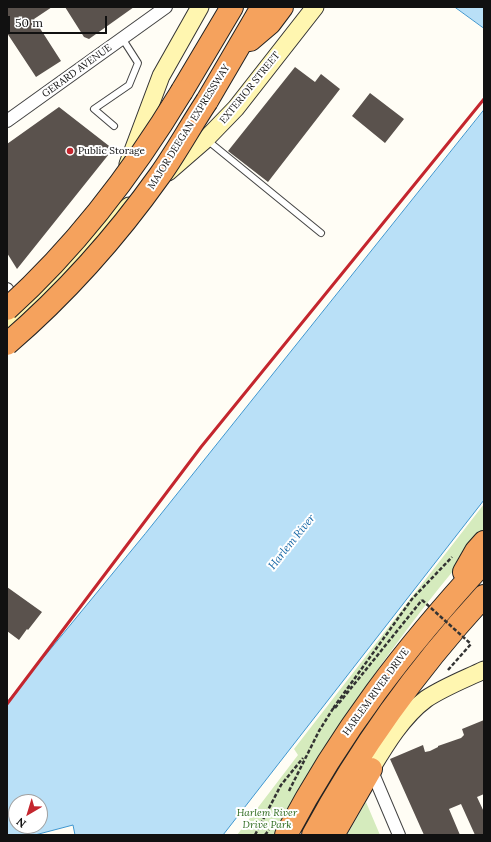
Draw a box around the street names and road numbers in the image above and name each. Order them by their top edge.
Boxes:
street label: GERARD AVENUE [40,42,114,100]
street label: EXTERIOR STREET [217,50,283,126]
street label: MAJOR DEEGAN EXPRESSWAY [146,63,232,191]
street label: HARLEM RIVER DRIVE [340,646,412,738]

